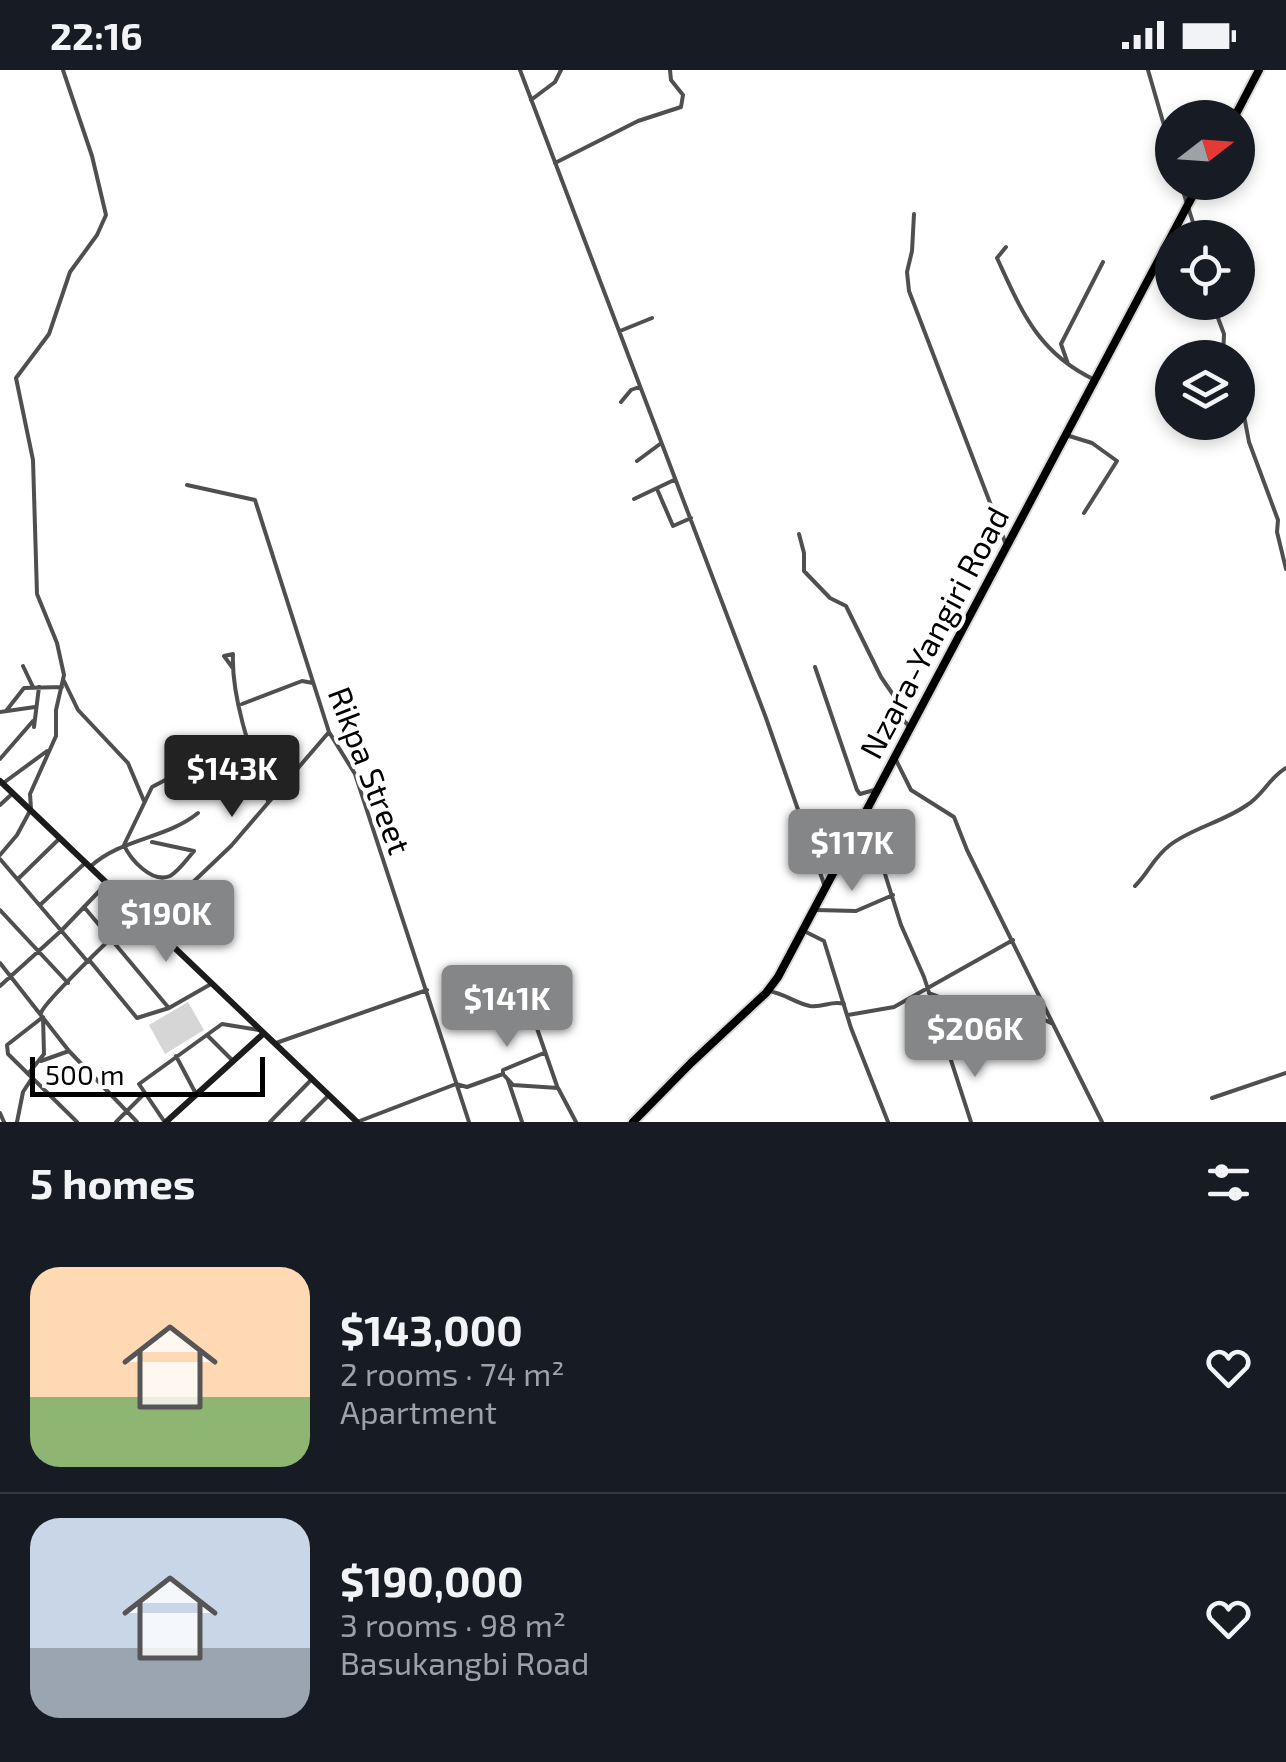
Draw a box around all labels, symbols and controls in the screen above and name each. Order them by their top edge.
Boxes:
text: 22:16 [50,12,143,58]
north arrow [1155,100,1255,200]
map controls [1155,100,1255,440]
button: locate [1155,220,1255,320]
button: layers [1155,340,1255,440]
street label: Nzara-Yangiri Road [851,500,1015,764]
street label: Rikpa Street [322,681,420,859]
pin: $143K [162,735,302,820]
text: $143K [186,748,278,786]
pin: $117K [782,809,922,894]
text: $117K [810,822,894,860]
pin: $190K [96,880,236,965]
text: $190K [120,893,212,931]
pin: $141K [437,965,577,1050]
text: $141K [464,978,550,1016]
pin: $206K [905,995,1045,1080]
text: $206K [927,1008,1023,1046]
scale bar [30,1052,265,1096]
text: 500 m [45,1057,125,1091]
icon: filters [1201,1155,1256,1210]
text: 5 homes [30,1157,195,1207]
text: $143,000 [340,1304,523,1354]
icon: home [110,1307,230,1427]
icon: heart [1201,1340,1256,1395]
text: 2 rooms · 74 m² [340,1354,564,1392]
text: Apartment [340,1392,497,1430]
text: $190,000 [340,1555,523,1605]
icon: home [110,1558,230,1678]
icon: heart [1201,1591,1256,1646]
text: 3 rooms · 98 m² [340,1605,566,1643]
text: Basukangbi Road [340,1643,589,1681]

